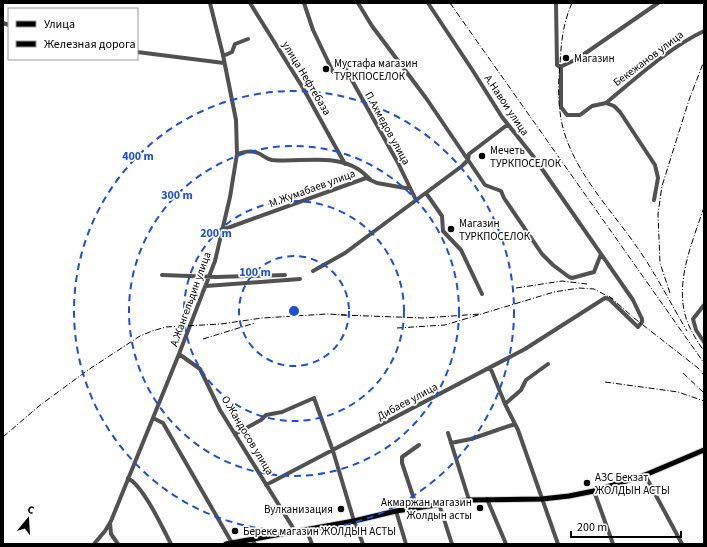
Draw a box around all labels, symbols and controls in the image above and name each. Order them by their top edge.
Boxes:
legend [8,8,138,60]
text: Улица [44,16,75,33]
street label: Бекежанов улица [610,27,686,90]
text: Железная дорога [44,36,136,53]
street label: улица Нефтебаза [279,38,335,118]
place label: Магазин [574,51,615,66]
marker: Магазин [561,53,571,63]
place label: Мустафа магазин ТУРКПОСЕЛОК [334,56,418,84]
marker: Мустафа магазин ТУРКПОСЕЛОК [321,64,331,74]
street label: А.Навои улица [481,72,532,139]
street label: П.Ахмедов улица [361,89,414,168]
place label: Мечеть ТУРКПОСЕЛОК [490,143,562,171]
text: 400 m [122,148,154,165]
marker: Мечеть ТУРКПОСЕЛОК [477,151,487,161]
street label: М.Жумабаев улица [267,166,357,211]
text: 300 m [161,187,193,204]
place label: Магазин ТУРКПОСЕЛОК [459,216,531,244]
marker: Магазин ТУРКПОСЕЛОК [446,224,456,234]
text: 200 m [200,225,232,242]
street label: А.Жангельдин улица [166,250,215,349]
text: 100 m [239,264,271,281]
centre of rings [287,304,301,318]
street label: Дибаев улица [374,379,440,424]
street label: О.Жандосов улица [218,393,277,478]
place label: АЗС Бекзат ЖОЛДЫН АСТЫ [595,470,670,498]
marker: АЗС Бекзат ЖОЛДЫН АСТЫ [582,478,592,488]
place label: Акмаржан магазин Жолдын асты [381,495,472,523]
north arrow [8,499,48,539]
text: С [26,502,37,518]
place label: Вулканизация [264,502,333,517]
marker: Акмаржан магазин Жолдын асты [475,503,485,513]
marker: Вулканизация [336,504,346,514]
scale bar [571,513,681,539]
text: 200 m [577,519,607,536]
place label: Береке магазин ЖОЛДЫН АСТЫ [243,524,396,539]
marker: Береке магазин ЖОЛДЫН АСТЫ [230,526,240,536]

